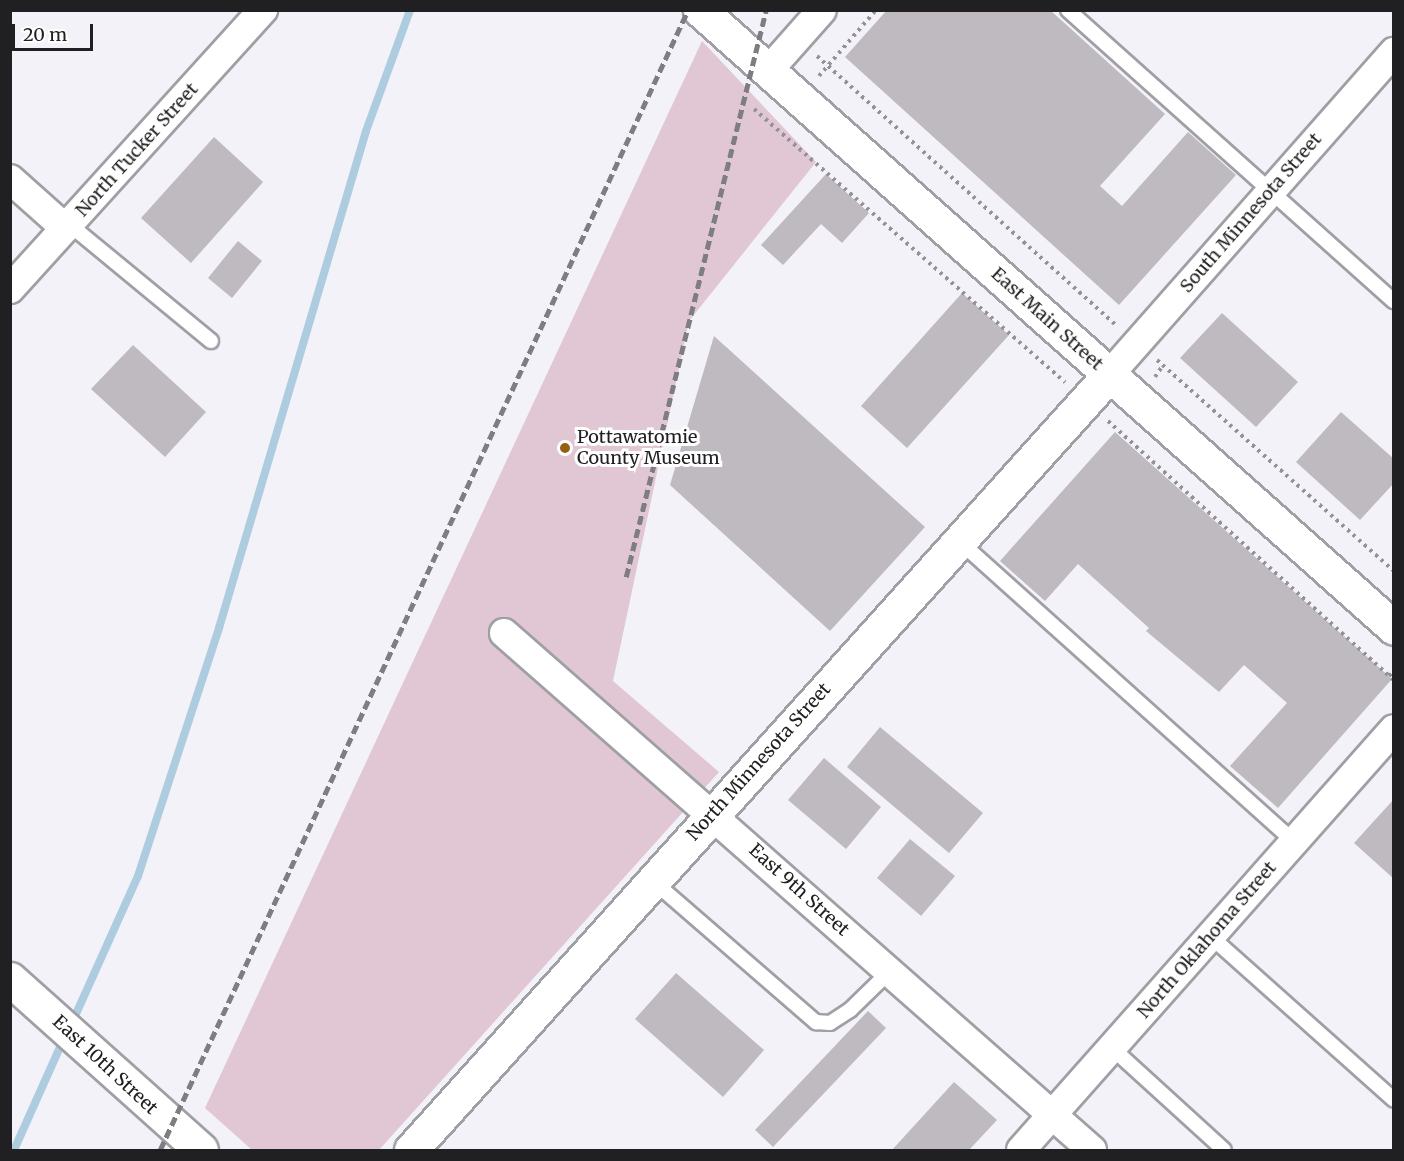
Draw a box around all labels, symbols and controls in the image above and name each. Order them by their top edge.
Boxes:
scale bar [15,12,96,50]
text: 20 m [23,23,67,46]
street label: North Tucker Street [71,79,203,221]
street label: South Minnesota Street [1176,129,1326,297]
street label: East Main Street [987,263,1107,375]
place label: Pottawatomie County Museum [577,427,720,470]
marker: Pottawatomie County Museum [558,441,572,455]
street label: North Minnesota Street [683,679,835,845]
street label: East 9th Street [744,839,854,941]
street label: North Oklahoma Street [1133,857,1281,1023]
street label: East 10th Street [48,1011,162,1119]

